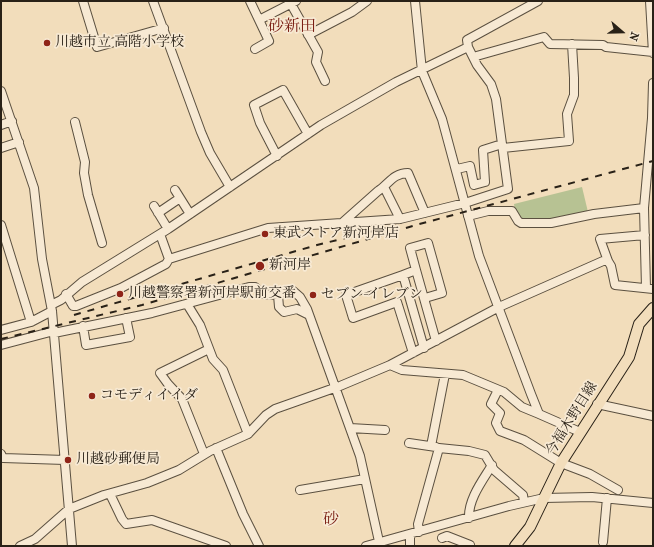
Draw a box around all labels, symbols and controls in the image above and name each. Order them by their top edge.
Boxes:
north arrow [602,12,642,52]
district label: 砂新田 [268,17,316,37]
text: N [626,30,641,42]
place label: 川越市立 高階小学校 [55,35,184,51]
marker: 川越市立 高階小学校 [42,38,52,48]
place label: 東武ストア新河岸店 [273,226,399,242]
marker: 東武ストア新河岸店 [260,229,270,239]
place label: 新河岸 [269,258,311,274]
marker: 新河岸 [254,260,266,272]
place label: 川越警察署新河岸駅前交番 [128,286,296,302]
place label: セブン-イレブン [321,287,423,303]
marker: 川越警察署新河岸駅前交番 [115,289,125,299]
marker: セブン-イレブン [308,290,318,300]
street label: 今福木野目線 [543,379,601,459]
place label: コモディイイダ [100,388,198,404]
marker: コモディイイダ [87,391,97,401]
place label: 川越砂郵便局 [76,452,160,468]
marker: 川越砂郵便局 [63,455,73,465]
district label: 砂 [323,510,339,530]

